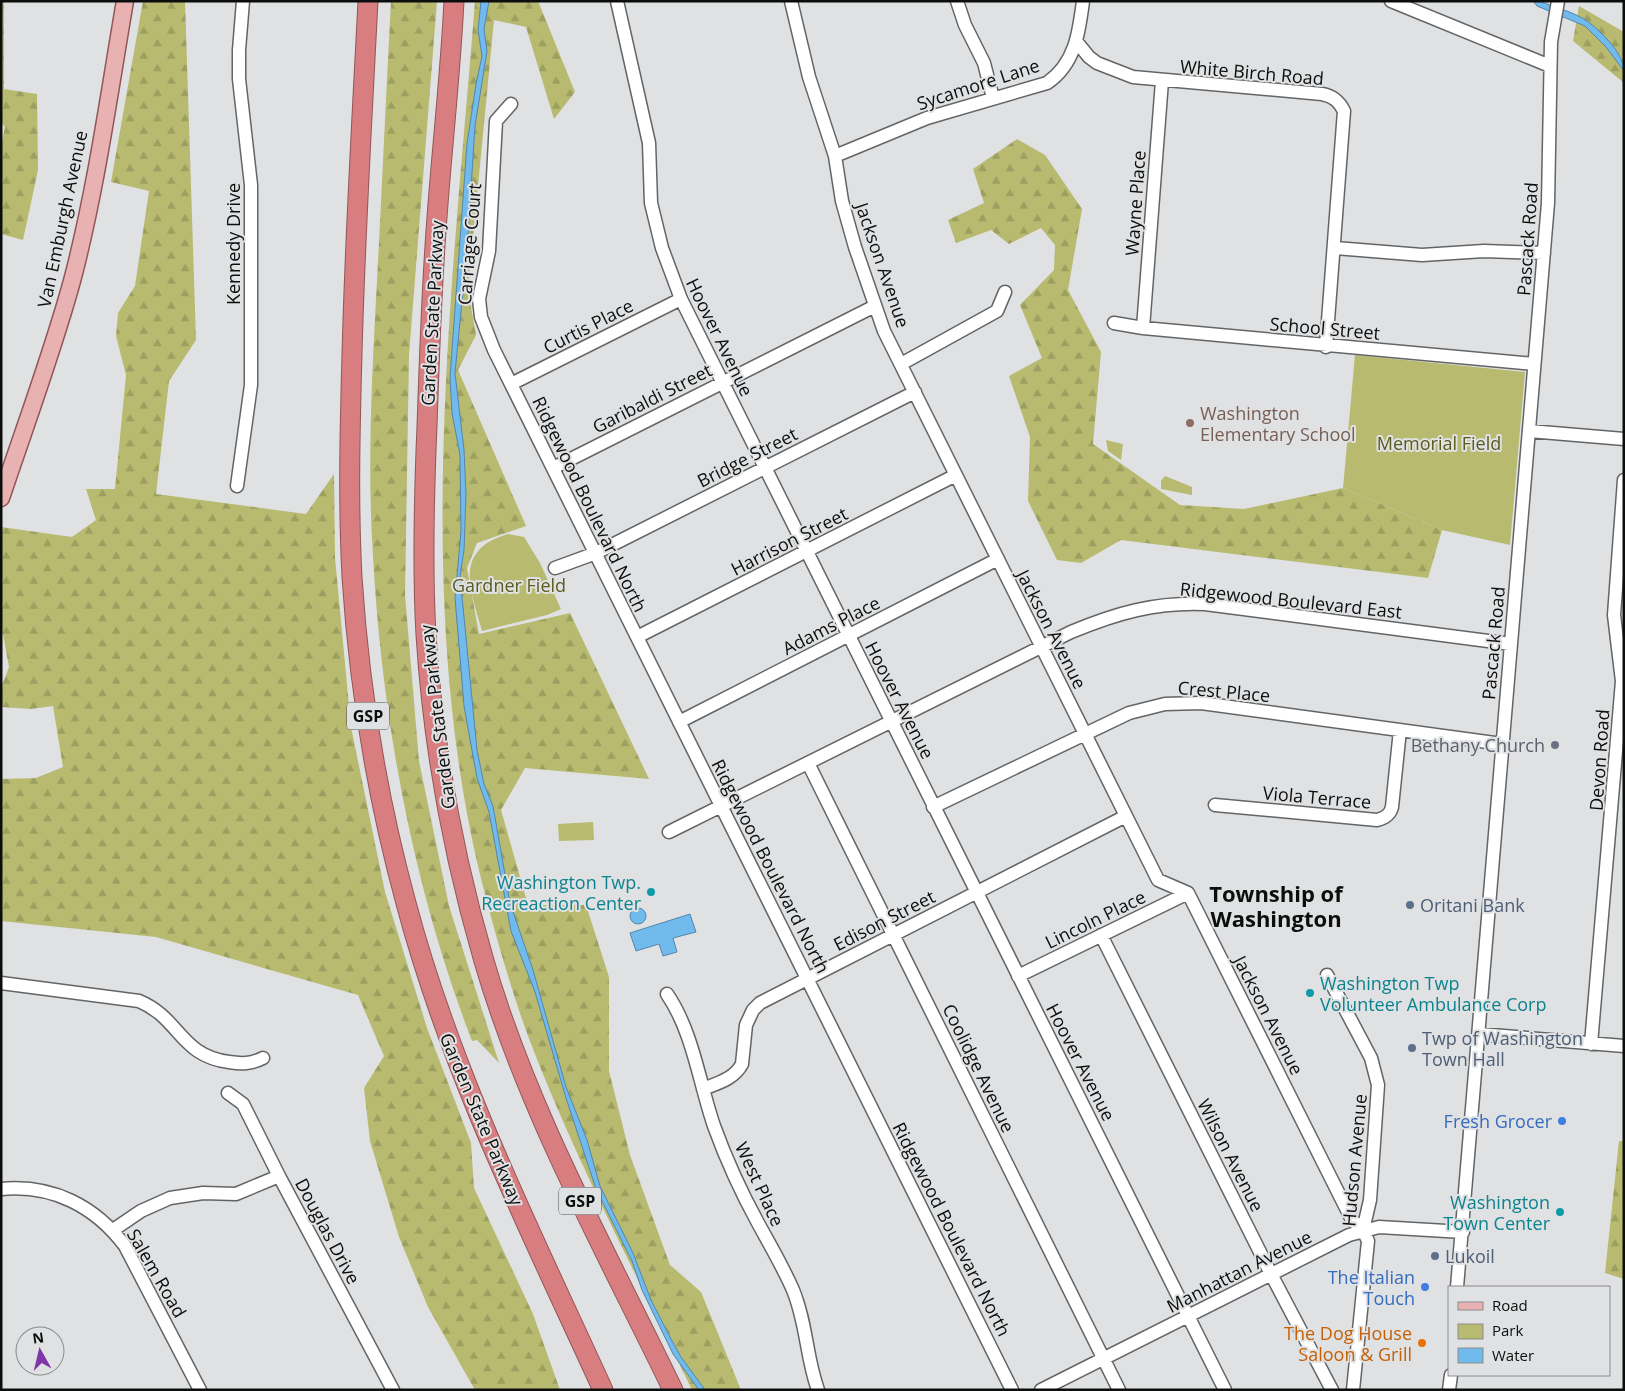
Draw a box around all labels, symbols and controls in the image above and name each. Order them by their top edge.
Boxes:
street label: Sycamore Lane [914,53,1042,115]
street label: White Birch Road [1179,54,1325,90]
street label: Van Emburgh Avenue [31,128,93,310]
street label: Wayne Place [1119,150,1151,256]
street label: Pascack Road [1511,181,1543,297]
street label: Carriage Court [452,182,486,306]
street label: Kennedy Drive [221,183,245,305]
street label: Jackson Avenue [850,197,916,331]
street label: Garden State Parkway [415,219,449,406]
street label: Hoover Avenue [681,274,759,400]
street label: Curtis Place [539,293,637,359]
street label: School Street [1269,311,1381,345]
street label: Garibaldi Street [588,358,716,438]
street label: Ridgewood Boulevard North [527,392,653,616]
place label: Washington Elementary School [1200,401,1356,446]
marker: Washington Elementary School [1184,417,1196,429]
street label: Bridge Street [693,421,801,493]
park label: Memorial Field [1377,431,1501,455]
street label: Harrison Street [727,501,851,581]
street label: Jackson Avenue [1011,564,1092,693]
park label: Gardner Field [452,573,566,597]
street label: Ridgewood Boulevard East [1179,576,1403,624]
street label: Pascack Road [1476,585,1510,701]
street label: Adams Place [778,590,884,660]
street label: Garden State Parkway [414,623,460,810]
street label: Hoover Avenue [860,637,940,763]
street label: Crest Place [1177,675,1271,707]
road number: GSP [347,702,389,729]
street label: Devon Road [1583,708,1615,812]
place label: Bethany Church [1411,733,1545,757]
marker: Bethany Church [1549,739,1561,751]
street label: Ridgewood Boulevard North [706,755,836,977]
street label: Viola Terrace [1262,780,1372,814]
place label: Washington Twp. Recreaction Center [481,870,642,915]
district label: Township of Washington [1209,878,1344,933]
street label: Edison Street [829,884,939,956]
street label: Lincoln Place [1041,884,1149,954]
marker: Washington Twp. Recreaction Center [645,886,657,898]
place label: Oritani Bank [1420,893,1525,917]
marker: Oritani Bank [1404,899,1416,911]
street label: Jackson Avenue [1228,950,1309,1079]
place label: Washington Twp Volunteer Ambulance Corp [1320,971,1546,1016]
marker: Washington Twp Volunteer Ambulance Corp [1304,987,1316,999]
street label: Hoover Avenue [1041,999,1121,1125]
street label: Coolidge Avenue [937,1000,1021,1136]
place label: Twp of Washington Town Hall [1422,1026,1583,1071]
street label: Garden State Parkway [435,1029,530,1210]
marker: Twp of Washington Town Hall [1406,1042,1418,1054]
street label: Hudson Avenue [1336,1093,1372,1227]
street label: Wilson Avenue [1192,1095,1270,1215]
place label: Fresh Grocer [1444,1109,1553,1133]
marker: Fresh Grocer [1556,1115,1568,1127]
street label: Ridgewood Boulevard North [887,1118,1017,1340]
street label: West Place [730,1138,790,1230]
street label: Douglas Drive [290,1174,366,1288]
road number: GSP [559,1188,601,1214]
place label: Washington Town Center [1443,1190,1551,1235]
marker: Washington Town Center [1554,1206,1566,1218]
street label: Salem Road [122,1224,192,1322]
street label: Manhattan Avenue [1162,1224,1316,1318]
place label: Lukoil [1445,1244,1495,1268]
marker: Lukoil [1429,1250,1441,1262]
place label: The Italian Touch [1328,1265,1415,1310]
marker: The Italian Touch [1419,1281,1431,1293]
legend [1448,1286,1610,1376]
text: Road [1492,1295,1528,1315]
text: Park [1492,1320,1523,1340]
place label: The Dog House Saloon & Grill [1284,1321,1412,1366]
north arrow [15,1326,65,1376]
text: N [31,1327,45,1348]
marker: The Dog House Saloon & Grill [1416,1337,1428,1349]
text: Water [1492,1345,1534,1365]

